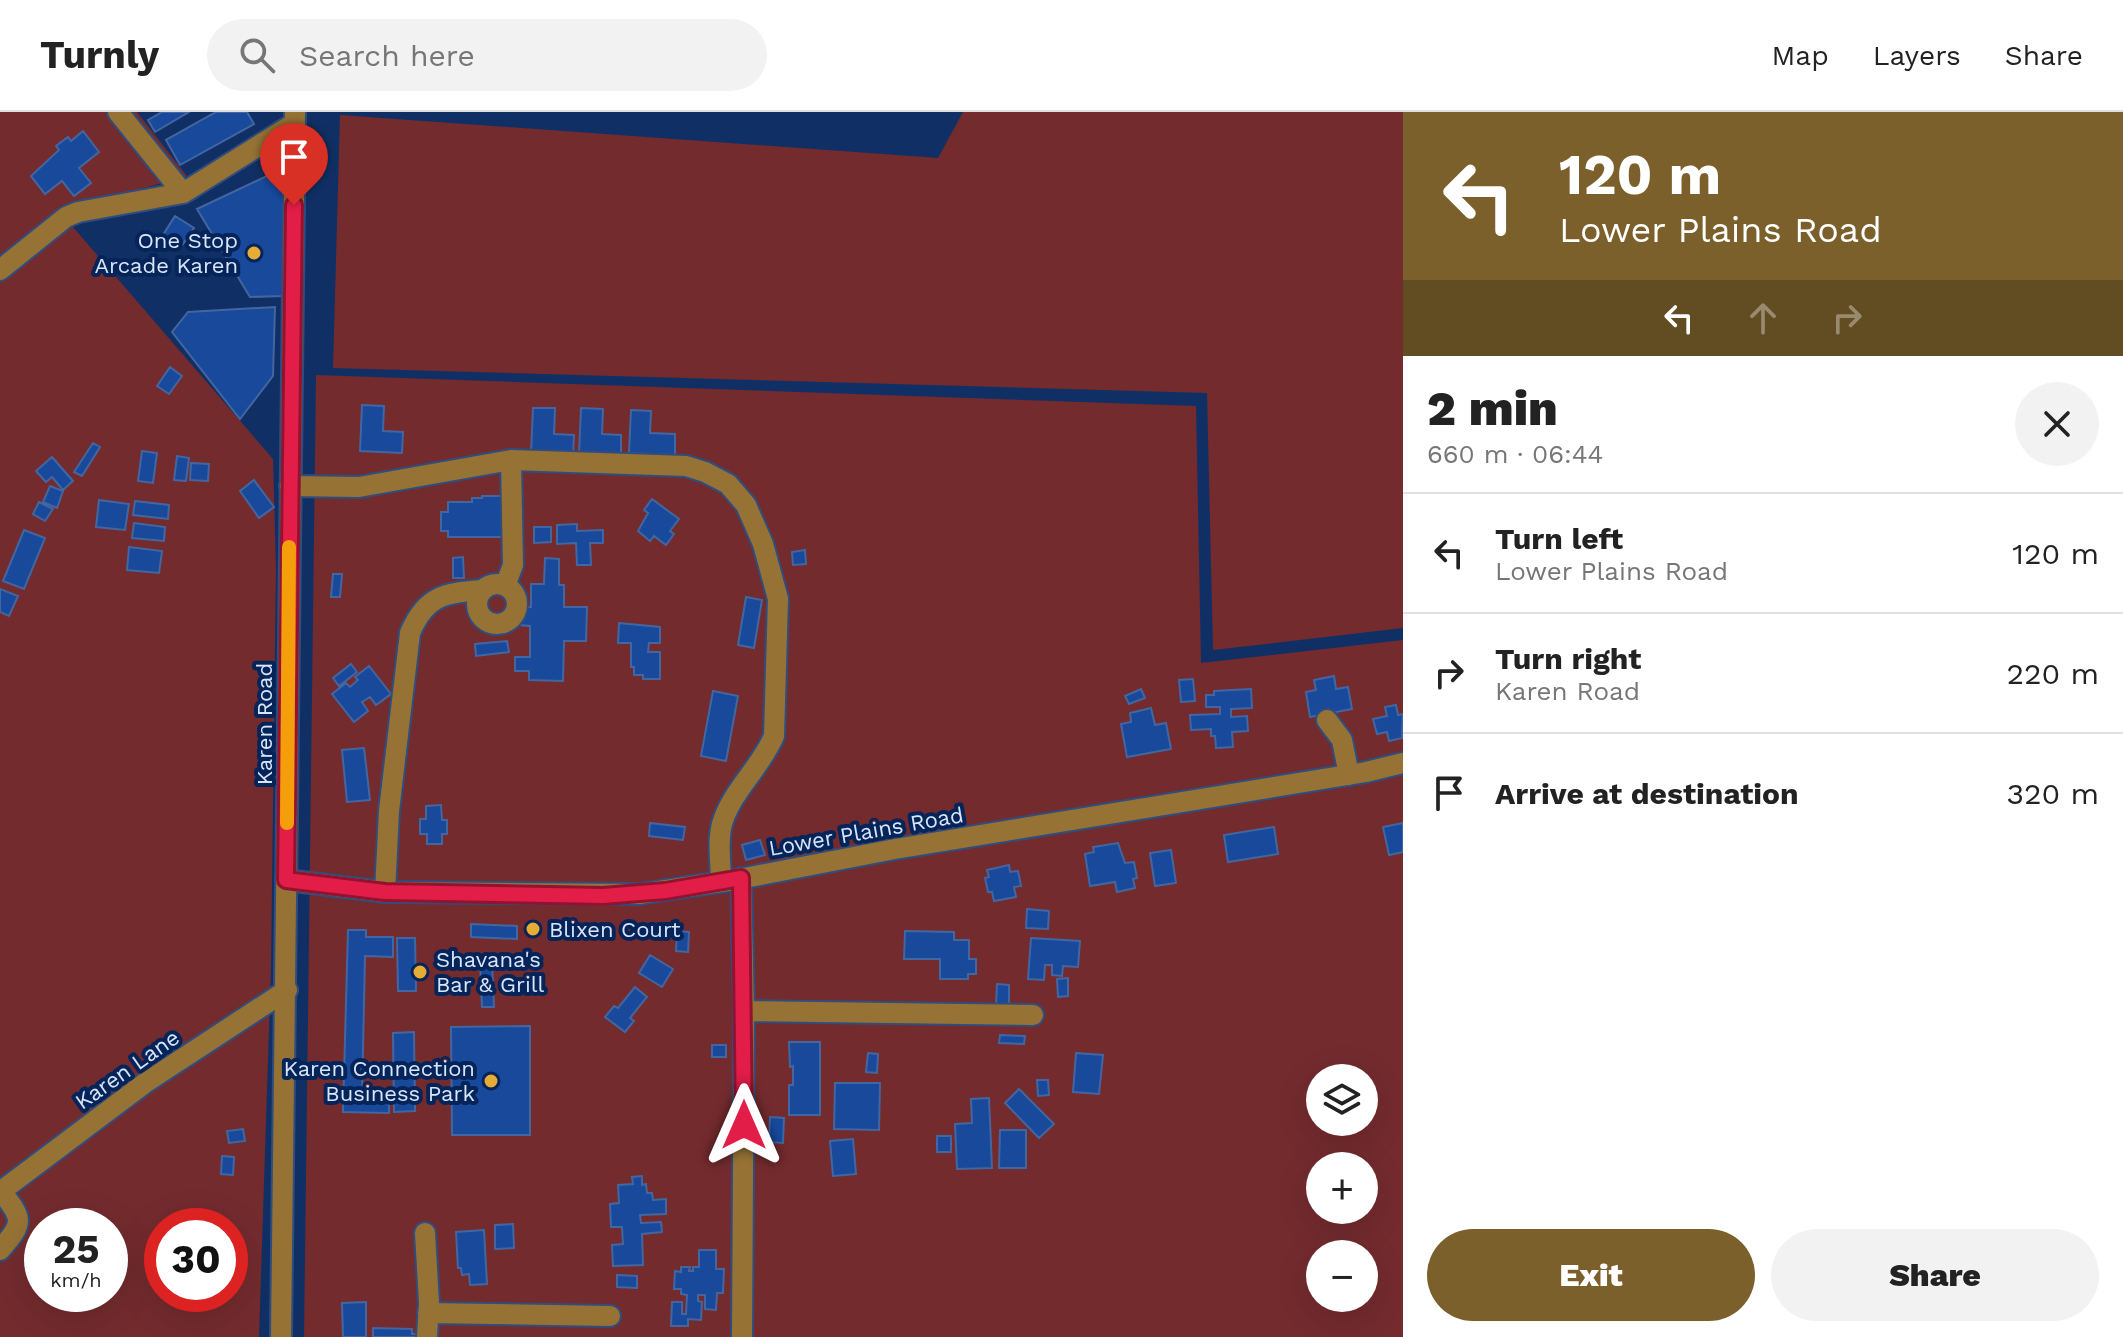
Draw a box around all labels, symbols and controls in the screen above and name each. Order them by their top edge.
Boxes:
search box [207,19,767,91]
text: Turnly [40,33,159,77]
icon: search [235,33,279,77]
text: Search here [299,38,475,73]
text: Map [1772,39,1829,72]
text: Layers [1873,39,1961,72]
text: Share [2005,39,2083,72]
pin [260,123,328,205]
icon: arrive [272,135,316,179]
text: 120 m [1559,142,1721,208]
icon: left [1427,144,1531,248]
text: Lower Plains Road [1559,209,1882,251]
place label: One Stop Arcade Karen [95,228,238,278]
marker: One Stop Arcade Karen [245,244,263,262]
icon: left [1657,296,1701,340]
icon: ahead [1741,296,1785,340]
icon: right [1825,296,1869,340]
text: 2 min [1427,380,1558,437]
button: close [2015,382,2099,466]
text: 660 m · 06:44 [1427,439,1604,469]
text: Turn left [1495,521,1623,556]
icon: left [1427,531,1471,575]
text: 120 m [2012,536,2099,571]
text: Lower Plains Road [1495,556,1728,586]
text: Turn right [1495,641,1641,676]
icon: right [1427,651,1471,695]
text: 220 m [2007,656,2099,691]
street label: Karen Road [252,663,277,785]
text: Karen Road [1495,676,1640,706]
icon: arrive [1427,771,1471,815]
text: Arrive at destination [1495,776,1799,811]
text: 320 m [2007,776,2099,811]
street label: Lower Plains Road [767,802,965,861]
place label: Blixen Court [549,917,680,942]
marker: Blixen Court [524,920,542,938]
place label: Shavana's Bar & Grill [436,947,544,997]
marker: Shavana's Bar & Grill [411,963,429,981]
street label: Karen Lane [71,1024,184,1114]
place label: Karen Connection Business Park [284,1056,475,1106]
map controls [1306,1064,1378,1312]
button: layers [1306,1064,1378,1136]
marker: Karen Connection Business Park [482,1072,500,1090]
position arrow [702,1083,786,1167]
button: + [1306,1152,1378,1224]
speed limit sign: 30 [144,1208,248,1312]
text: 25 [52,1226,100,1273]
button: Exit [1427,1229,1755,1321]
button: Share [1771,1229,2099,1321]
button: − [1306,1240,1378,1312]
text: km/h [50,1268,102,1292]

